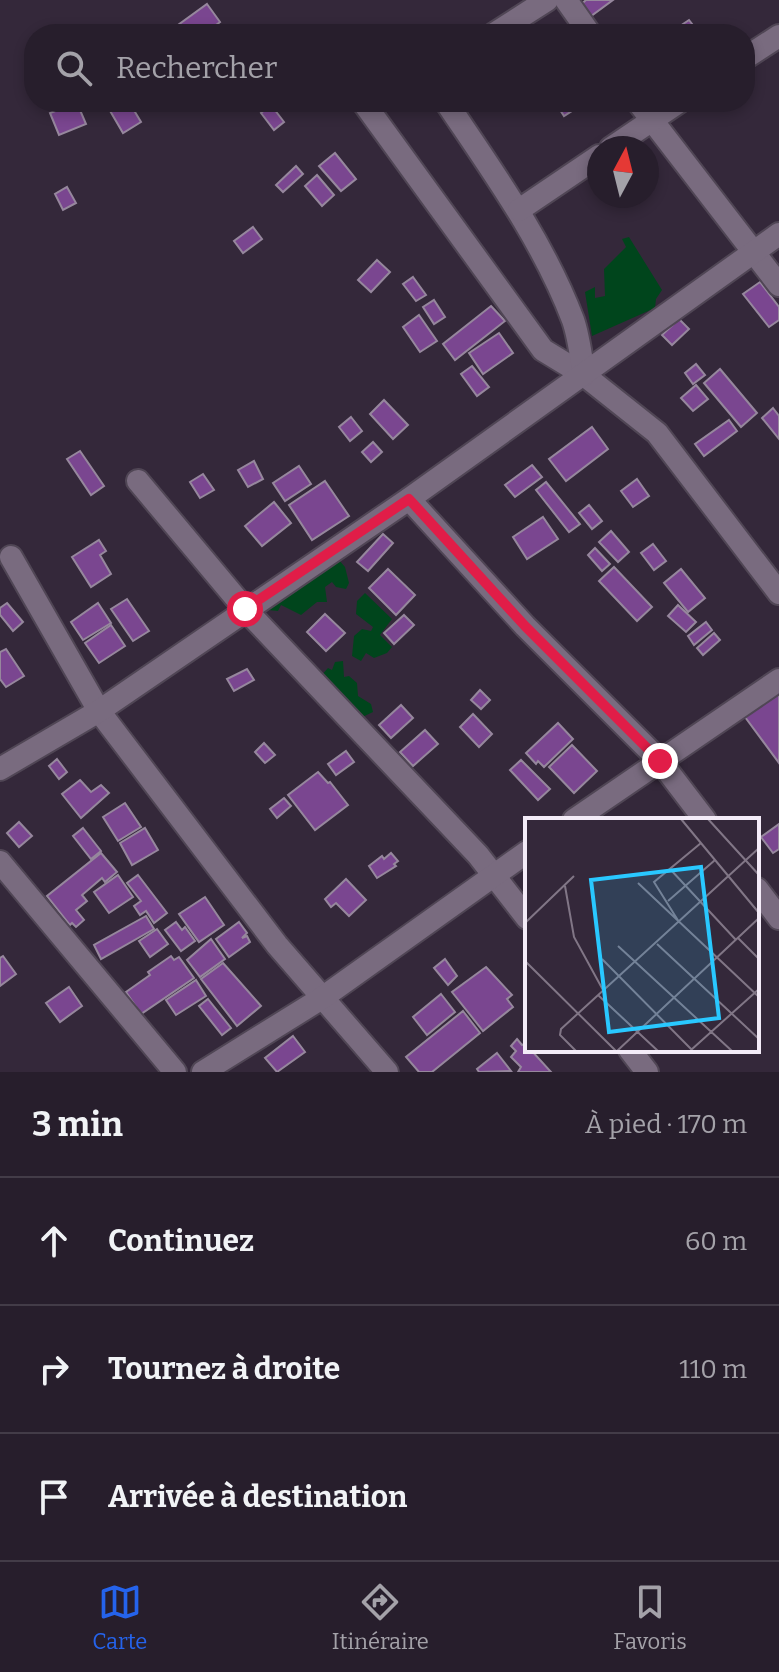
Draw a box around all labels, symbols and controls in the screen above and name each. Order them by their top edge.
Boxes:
search box [24,24,755,112]
icon: search [52,46,96,90]
text: Rechercher [116,50,277,86]
north arrow [587,136,659,208]
route start [227,591,263,627]
route end [642,743,678,779]
inset map [525,818,759,1052]
text: 3 min [32,1104,123,1145]
text: À pied · 170 m [585,1109,747,1140]
icon: ahead [32,1219,76,1263]
text: Continuez [108,1223,254,1259]
text: 60 m [685,1226,747,1257]
icon: right [32,1347,76,1391]
text: Tournez à droite [108,1351,340,1387]
text: 110 m [679,1354,747,1385]
icon: arrive [32,1475,76,1519]
text: Arrivée à destination [108,1479,407,1515]
tab: Carte [92,1580,147,1655]
tab: Itinéraire [332,1580,429,1655]
tab: Favoris [613,1580,687,1655]

